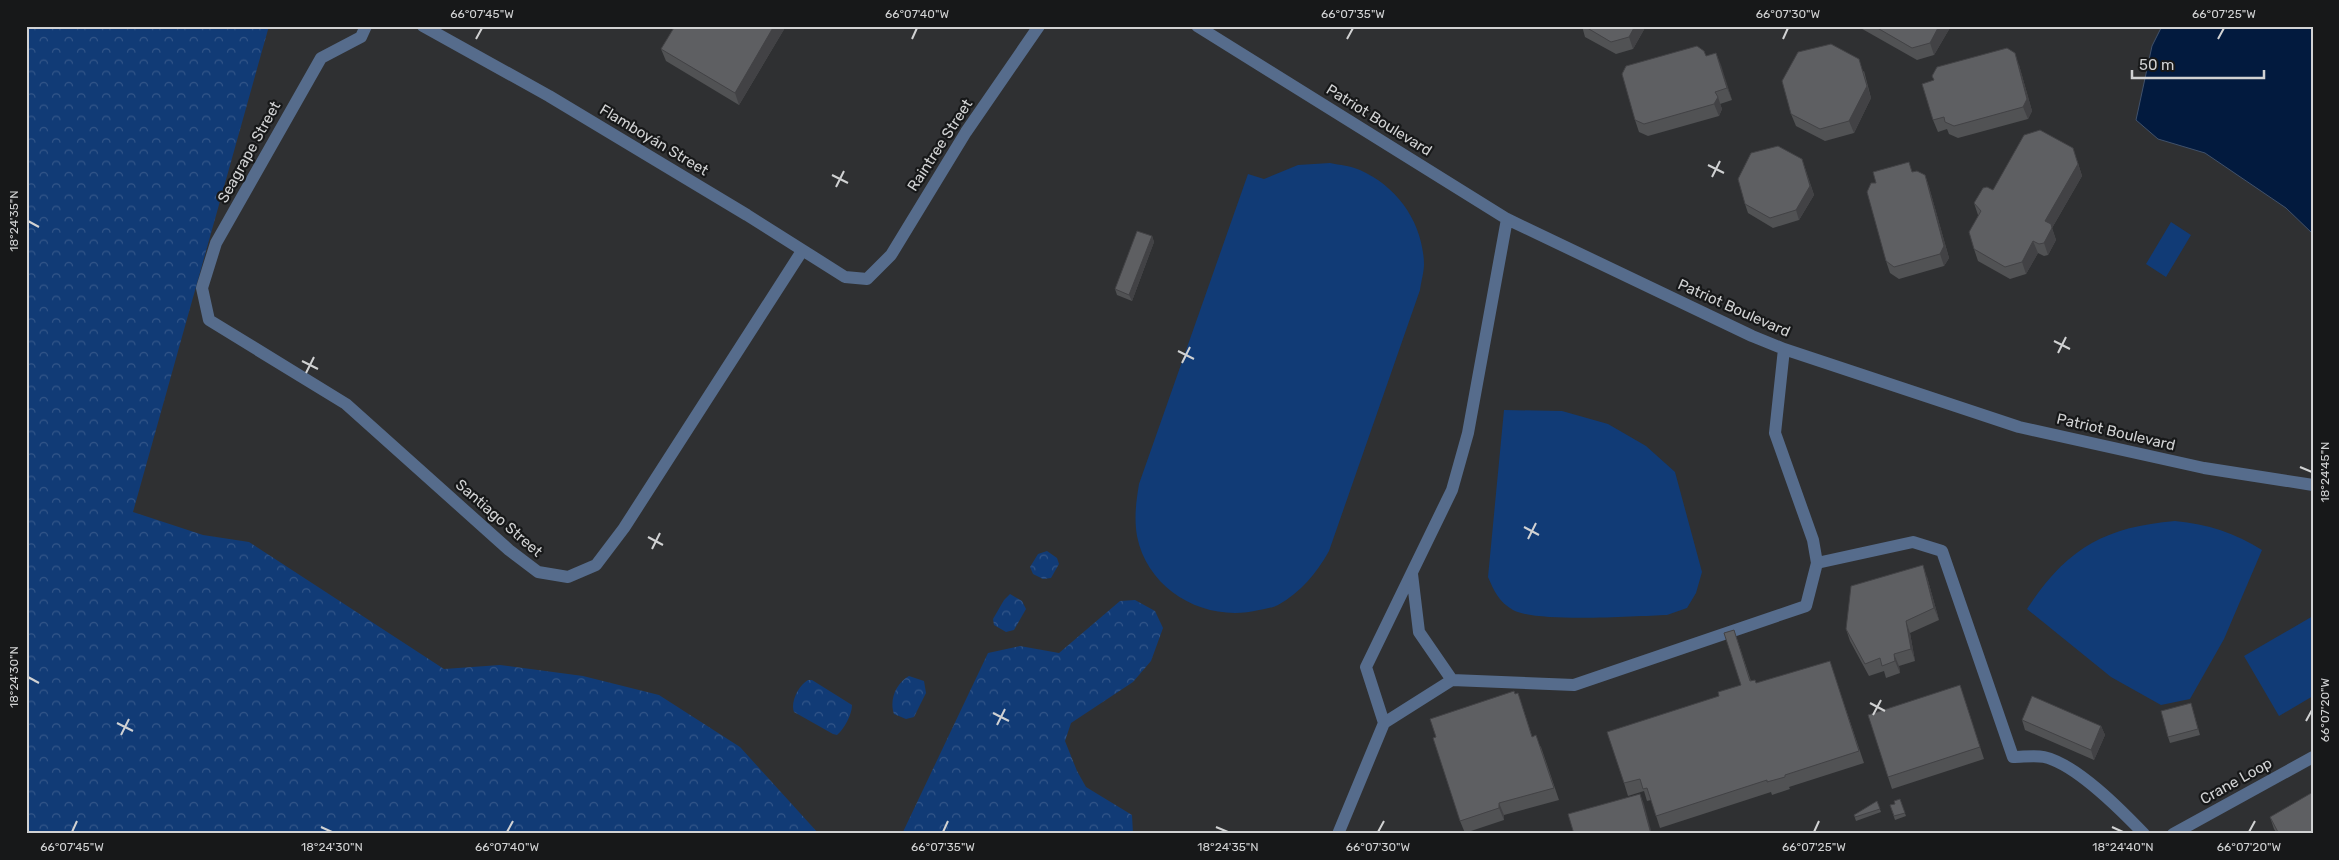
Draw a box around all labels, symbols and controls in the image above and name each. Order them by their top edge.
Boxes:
text: 66°07'45"W [450,7,514,21]
text: 66°07'40"W [885,7,949,21]
text: 66°07'35"W [1321,7,1385,21]
text: 66°07'30"W [1756,7,1821,21]
text: 66°07'25"W [2192,7,2256,21]
scale bar [2132,48,2264,80]
text: 50 m [2139,56,2174,74]
street label: Patriot Boulevard [1323,80,1435,160]
street label: Raintree Street [904,96,976,194]
street label: Seagrape Street [214,98,284,206]
street label: Flamboyán Street [596,100,712,180]
text: 18°24'35"N [7,190,21,252]
street label: Patriot Boulevard [1675,275,1793,341]
street label: Patriot Boulevard [2055,410,2177,454]
text: 18°24'45"N [2318,442,2332,502]
street label: Santiago Street [452,475,546,561]
text: 18°24'30"N [7,646,21,708]
text: 66°07'20"W [2318,677,2332,742]
street label: Crane Loop [2197,754,2275,808]
text: 66°07'45"W [40,840,104,854]
text: 18°24'30"N [301,840,363,854]
text: 66°07'40"W [475,840,539,854]
text: 66°07'35"W [911,840,975,854]
text: 18°24'35"N [1197,840,1259,854]
text: 66°07'30"W [1346,840,1411,854]
text: 66°07'25"W [1782,840,1846,854]
text: 18°24'40"N [2092,840,2154,854]
text: 66°07'20"W [2217,840,2282,854]

